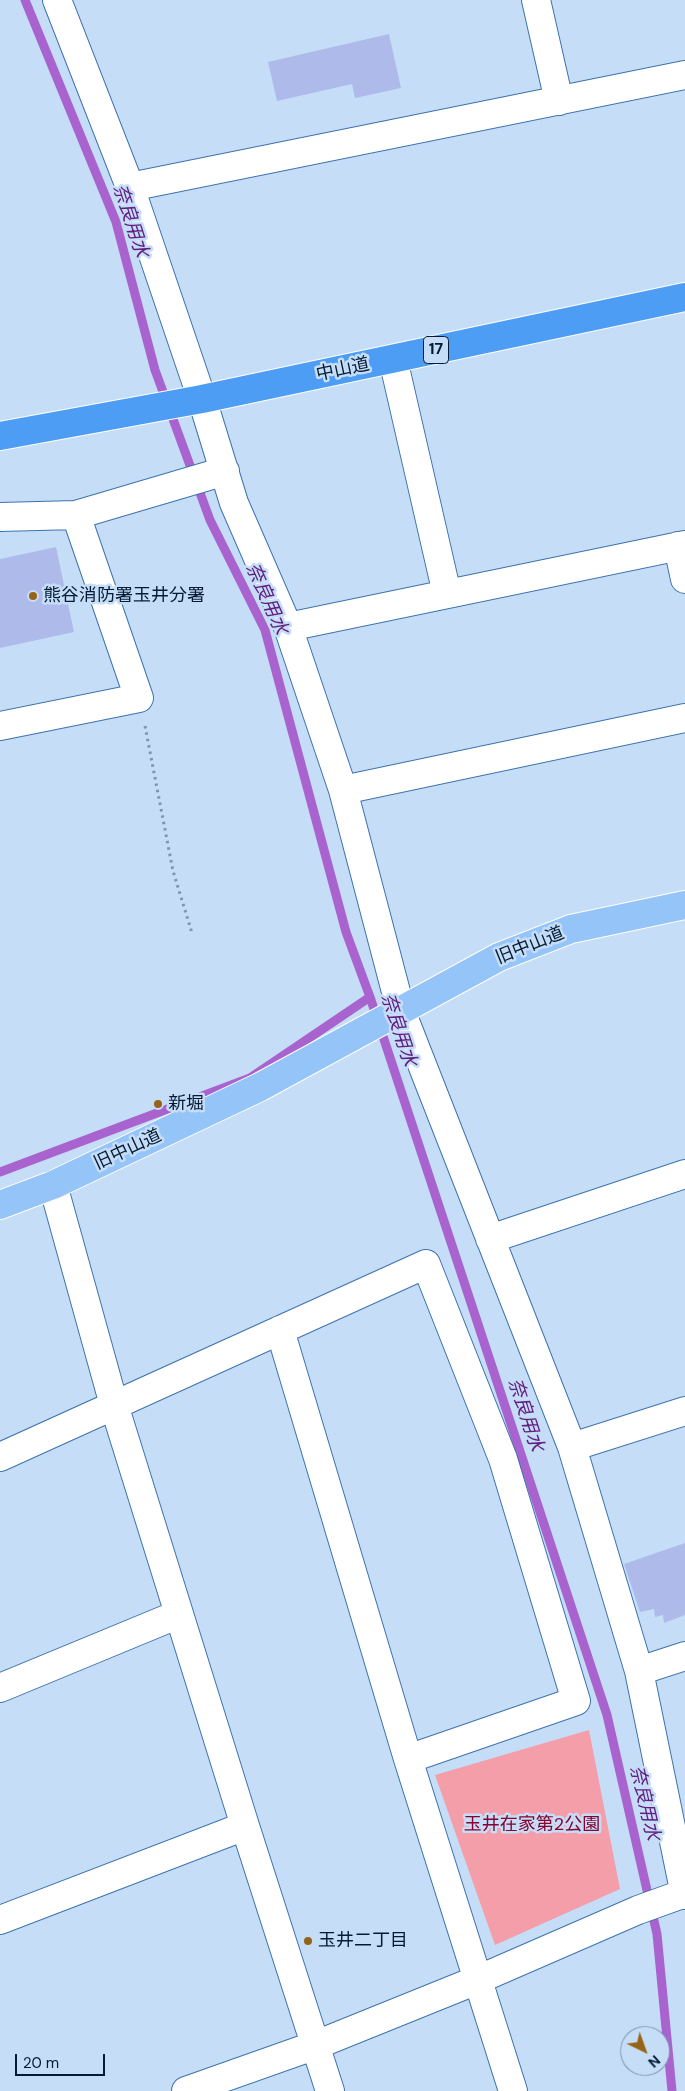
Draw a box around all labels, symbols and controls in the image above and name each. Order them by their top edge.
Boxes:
water label: 奈良用水 [107,181,153,261]
road number: 17 [424,336,448,364]
street label: 中山道 [314,354,372,386]
water label: 奈良用水 [240,560,292,638]
place label: 熊谷消防署玉井分署 [43,585,205,607]
marker: 熊谷消防署玉井分署 [27,590,39,602]
street label: 旧中山道 [493,923,567,969]
water label: 奈良用水 [375,990,421,1070]
place label: 新堀 [168,1093,204,1115]
marker: 新堀 [152,1098,164,1110]
street label: 旧中山道 [91,1125,165,1175]
water label: 奈良用水 [502,1375,548,1455]
water label: 奈良用水 [624,1763,664,1843]
park label: 玉井在家第2公園 [464,1814,600,1836]
place label: 玉井二丁目 [318,1930,408,1952]
marker: 玉井二丁目 [302,1935,314,1947]
north arrow [620,2026,670,2076]
scale bar [18,2044,108,2076]
text: N [645,2051,664,2072]
text: 20 m [23,2053,59,2073]

